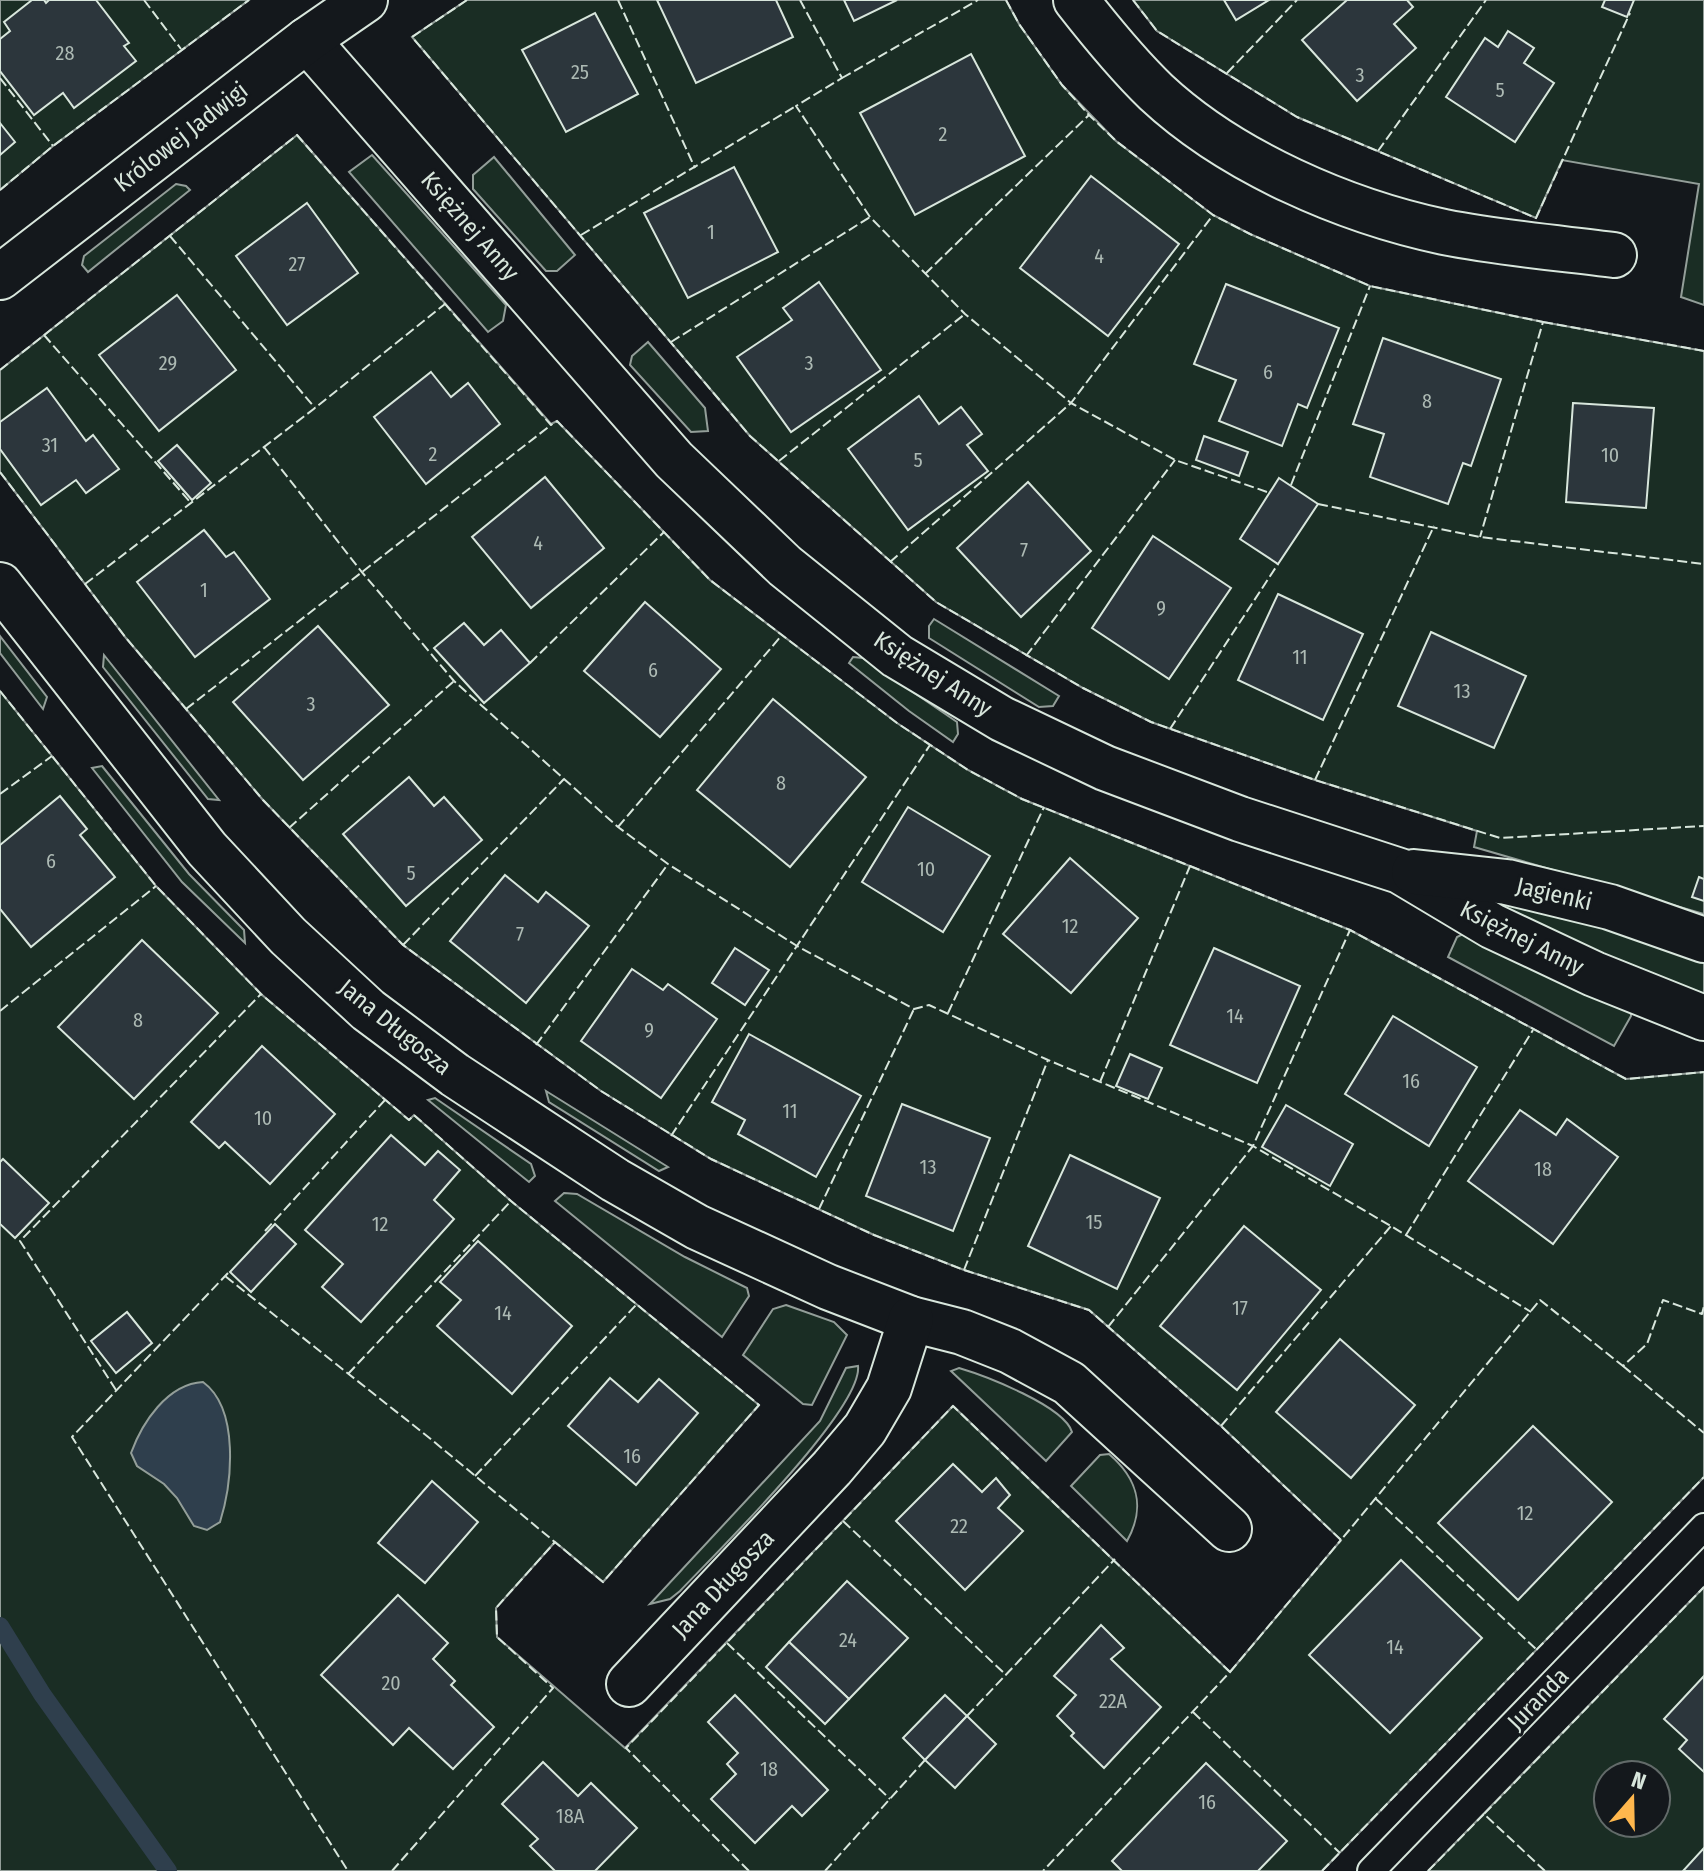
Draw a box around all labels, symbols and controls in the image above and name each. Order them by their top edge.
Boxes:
house number: 28 [56,41,74,65]
house number: 25 [571,60,589,84]
house number: 3 [1355,63,1365,87]
street label: Królowej Jadwigi [109,76,253,198]
house number: 5 [1495,78,1505,102]
house number: 2 [939,122,948,146]
street label: Księżnej Anny [415,166,525,286]
house number: 1 [707,220,715,244]
house number: 4 [1094,244,1104,268]
house number: 27 [289,252,305,276]
house number: 29 [159,351,177,375]
house number: 3 [804,351,814,375]
house number: 6 [1263,360,1273,384]
house number: 8 [1422,389,1432,413]
house number: 31 [42,433,58,457]
house number: 2 [429,442,438,466]
house number: 10 [1601,443,1619,467]
house number: 5 [913,448,923,472]
house number: 4 [533,531,543,555]
house number: 7 [1020,538,1028,562]
house number: 1 [200,578,208,602]
house number: 9 [1156,596,1166,620]
street label: Księżnej Anny [869,626,997,723]
house number: 11 [1292,645,1308,669]
house number: 6 [648,658,658,682]
house number: 13 [1454,679,1470,703]
house number: 3 [306,692,316,716]
house number: 8 [776,771,786,795]
house number: 6 [46,849,56,873]
house number: 10 [917,857,935,881]
house number: 5 [406,861,416,885]
street label: Jagienki [1513,872,1595,916]
street label: Księżnej Anny [1456,895,1589,981]
house number: 12 [1062,914,1078,938]
house number: 7 [516,922,524,946]
street label: Jana Długosza [333,973,457,1081]
house number: 14 [1226,1004,1244,1028]
house number: 8 [133,1008,143,1032]
house number: 9 [644,1018,654,1042]
house number: 16 [1402,1069,1420,1093]
house number: 11 [782,1099,798,1123]
house number: 10 [254,1106,272,1130]
house number: 13 [920,1155,936,1179]
house number: 18 [1534,1157,1552,1181]
house number: 15 [1086,1210,1102,1234]
house number: 12 [372,1212,388,1236]
house number: 17 [1232,1296,1248,1320]
house number: 14 [494,1301,512,1325]
house number: 16 [623,1444,641,1468]
house number: 12 [1517,1501,1533,1525]
house number: 22 [950,1514,968,1538]
street label: Jana Długosza [666,1525,780,1643]
house number: 24 [839,1628,857,1652]
house number: 14 [1386,1635,1404,1659]
street label: Juranda [1502,1662,1574,1736]
house number: 20 [381,1671,401,1695]
house number: 22A [1099,1689,1128,1713]
house number: 18 [760,1757,778,1781]
north arrow [1592,1759,1672,1839]
text: N [1628,1766,1649,1796]
house number: 16 [1198,1790,1216,1814]
house number: 18A [556,1804,585,1828]

